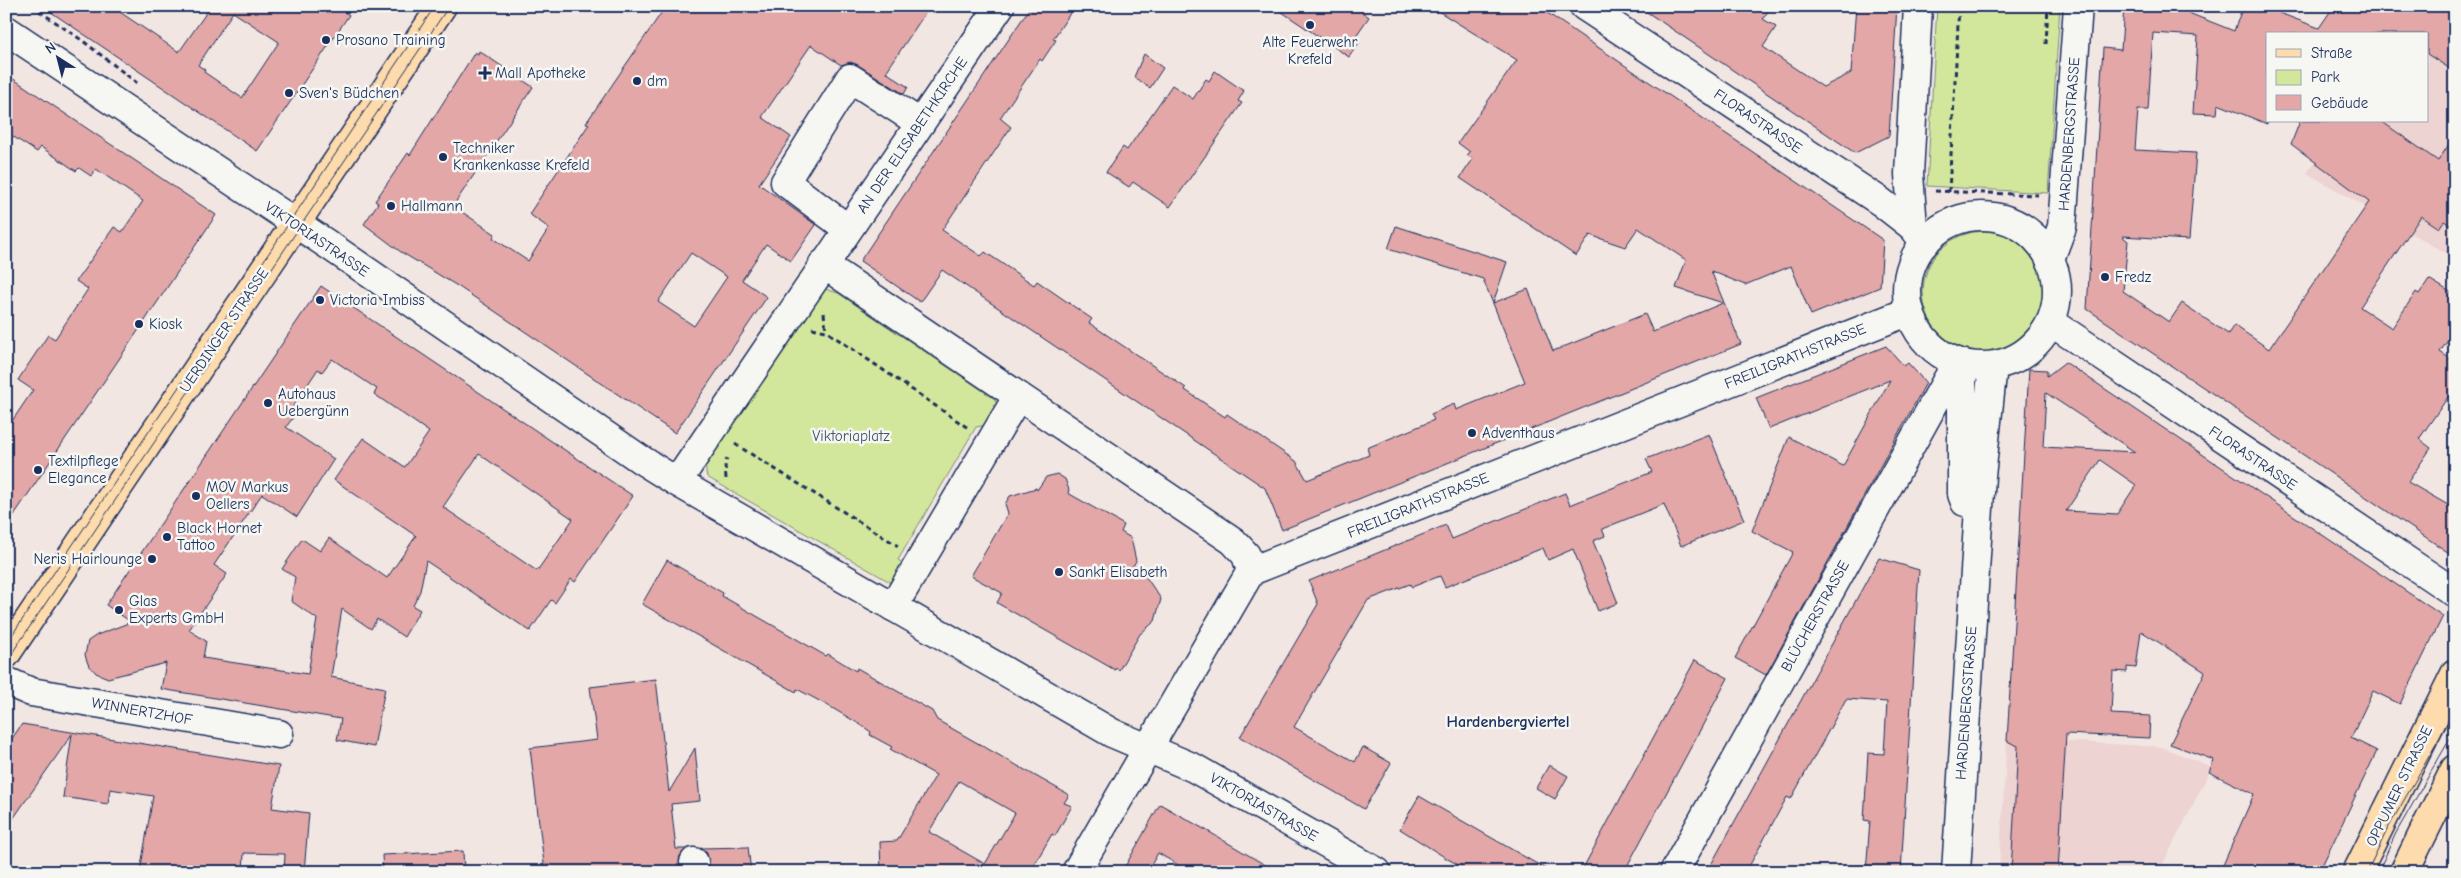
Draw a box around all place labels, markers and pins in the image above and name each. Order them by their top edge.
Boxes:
marker: Alte Feuerwehr Krefeld [1304,19,1316,31]
place label: Prosano Training [336,31,446,49]
place label: Alte Feuerwehr Krefeld [1262,33,1358,68]
marker: Prosano Training [320,34,332,46]
place label: Mall Apotheke [495,64,586,82]
marker: Mall Apotheke [479,67,491,79]
place label: dm [647,72,667,90]
marker: dm [631,75,643,87]
place label: Sven's Büdchen [299,84,399,102]
marker: Sven's Büdchen [283,87,295,99]
place label: Techniker Krankenkasse Krefeld [453,139,590,174]
marker: Techniker Krankenkasse Krefeld [437,151,449,163]
place label: Hallmann [401,197,463,215]
marker: Hallmann [385,200,397,212]
place label: Fredz [2115,268,2152,286]
marker: Fredz [2099,271,2111,283]
place label: Victoria Imbiss [330,291,425,309]
marker: Victoria Imbiss [314,294,326,306]
place label: Kiosk [149,315,183,333]
marker: Kiosk [133,318,145,330]
place label: Autohaus Uebergünn [278,385,349,420]
marker: Autohaus Uebergünn [262,397,274,409]
place label: Adventhaus [1482,424,1554,442]
marker: Adventhaus [1466,427,1478,439]
place label: Textilpflege Elegance [48,452,119,487]
marker: Textilpflege Elegance [32,464,44,476]
place label: MOV Markus Oellers [206,478,288,513]
marker: MOV Markus Oellers [190,490,202,502]
place label: Black Hornet Tattoo [177,519,262,554]
marker: Black Hornet Tattoo [161,531,173,543]
place label: Neris Hairlounge [33,550,142,568]
marker: Neris Hairlounge [146,553,158,565]
place label: Sankt Elisabeth [1069,563,1167,581]
marker: Sankt Elisabeth [1053,566,1065,578]
place label: Glas Experts GmbH [129,592,224,627]
marker: Glas Experts GmbH [113,604,125,616]

